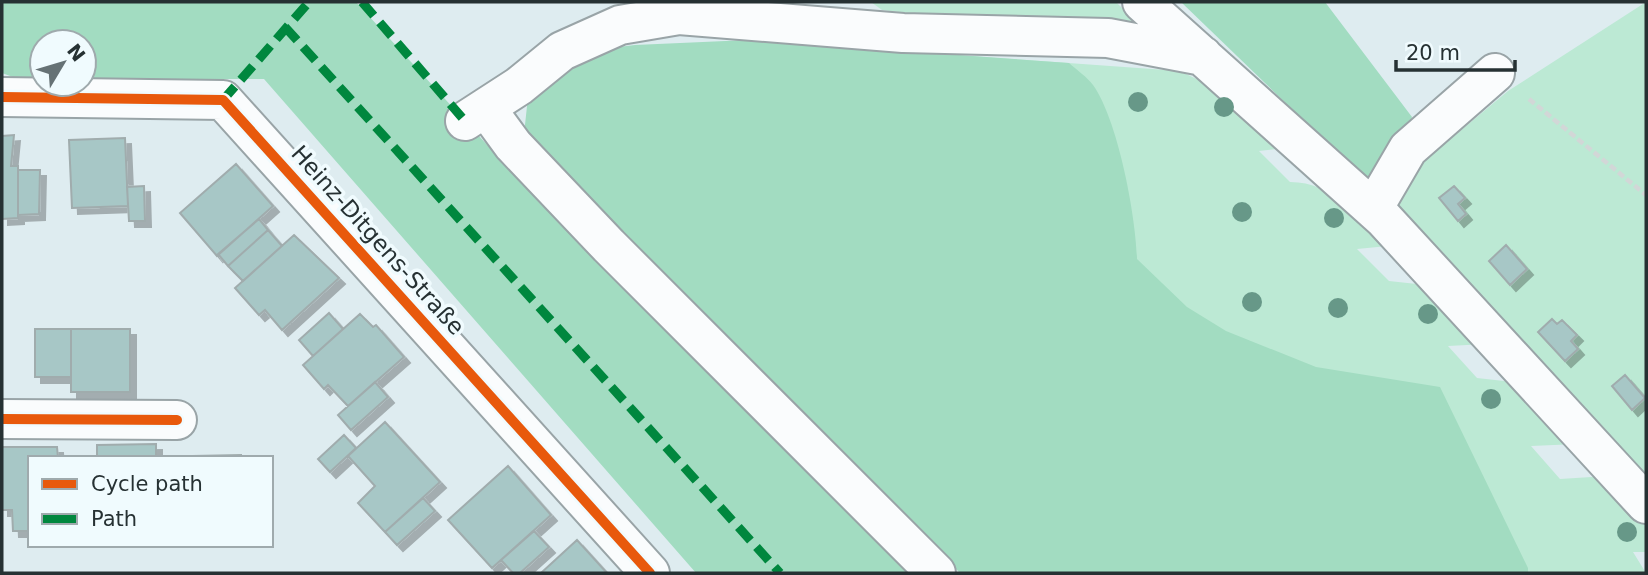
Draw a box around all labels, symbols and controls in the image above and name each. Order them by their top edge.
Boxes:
north arrow [28,28,98,98]
scale bar [1396,28,1515,72]
text: N [63,39,90,66]
text: 20 m [1406,41,1460,65]
street label: Heinz-Ditgens-Straße [286,140,470,340]
legend [28,456,273,547]
text: Cycle path [91,472,203,496]
text: Path [91,507,137,531]

